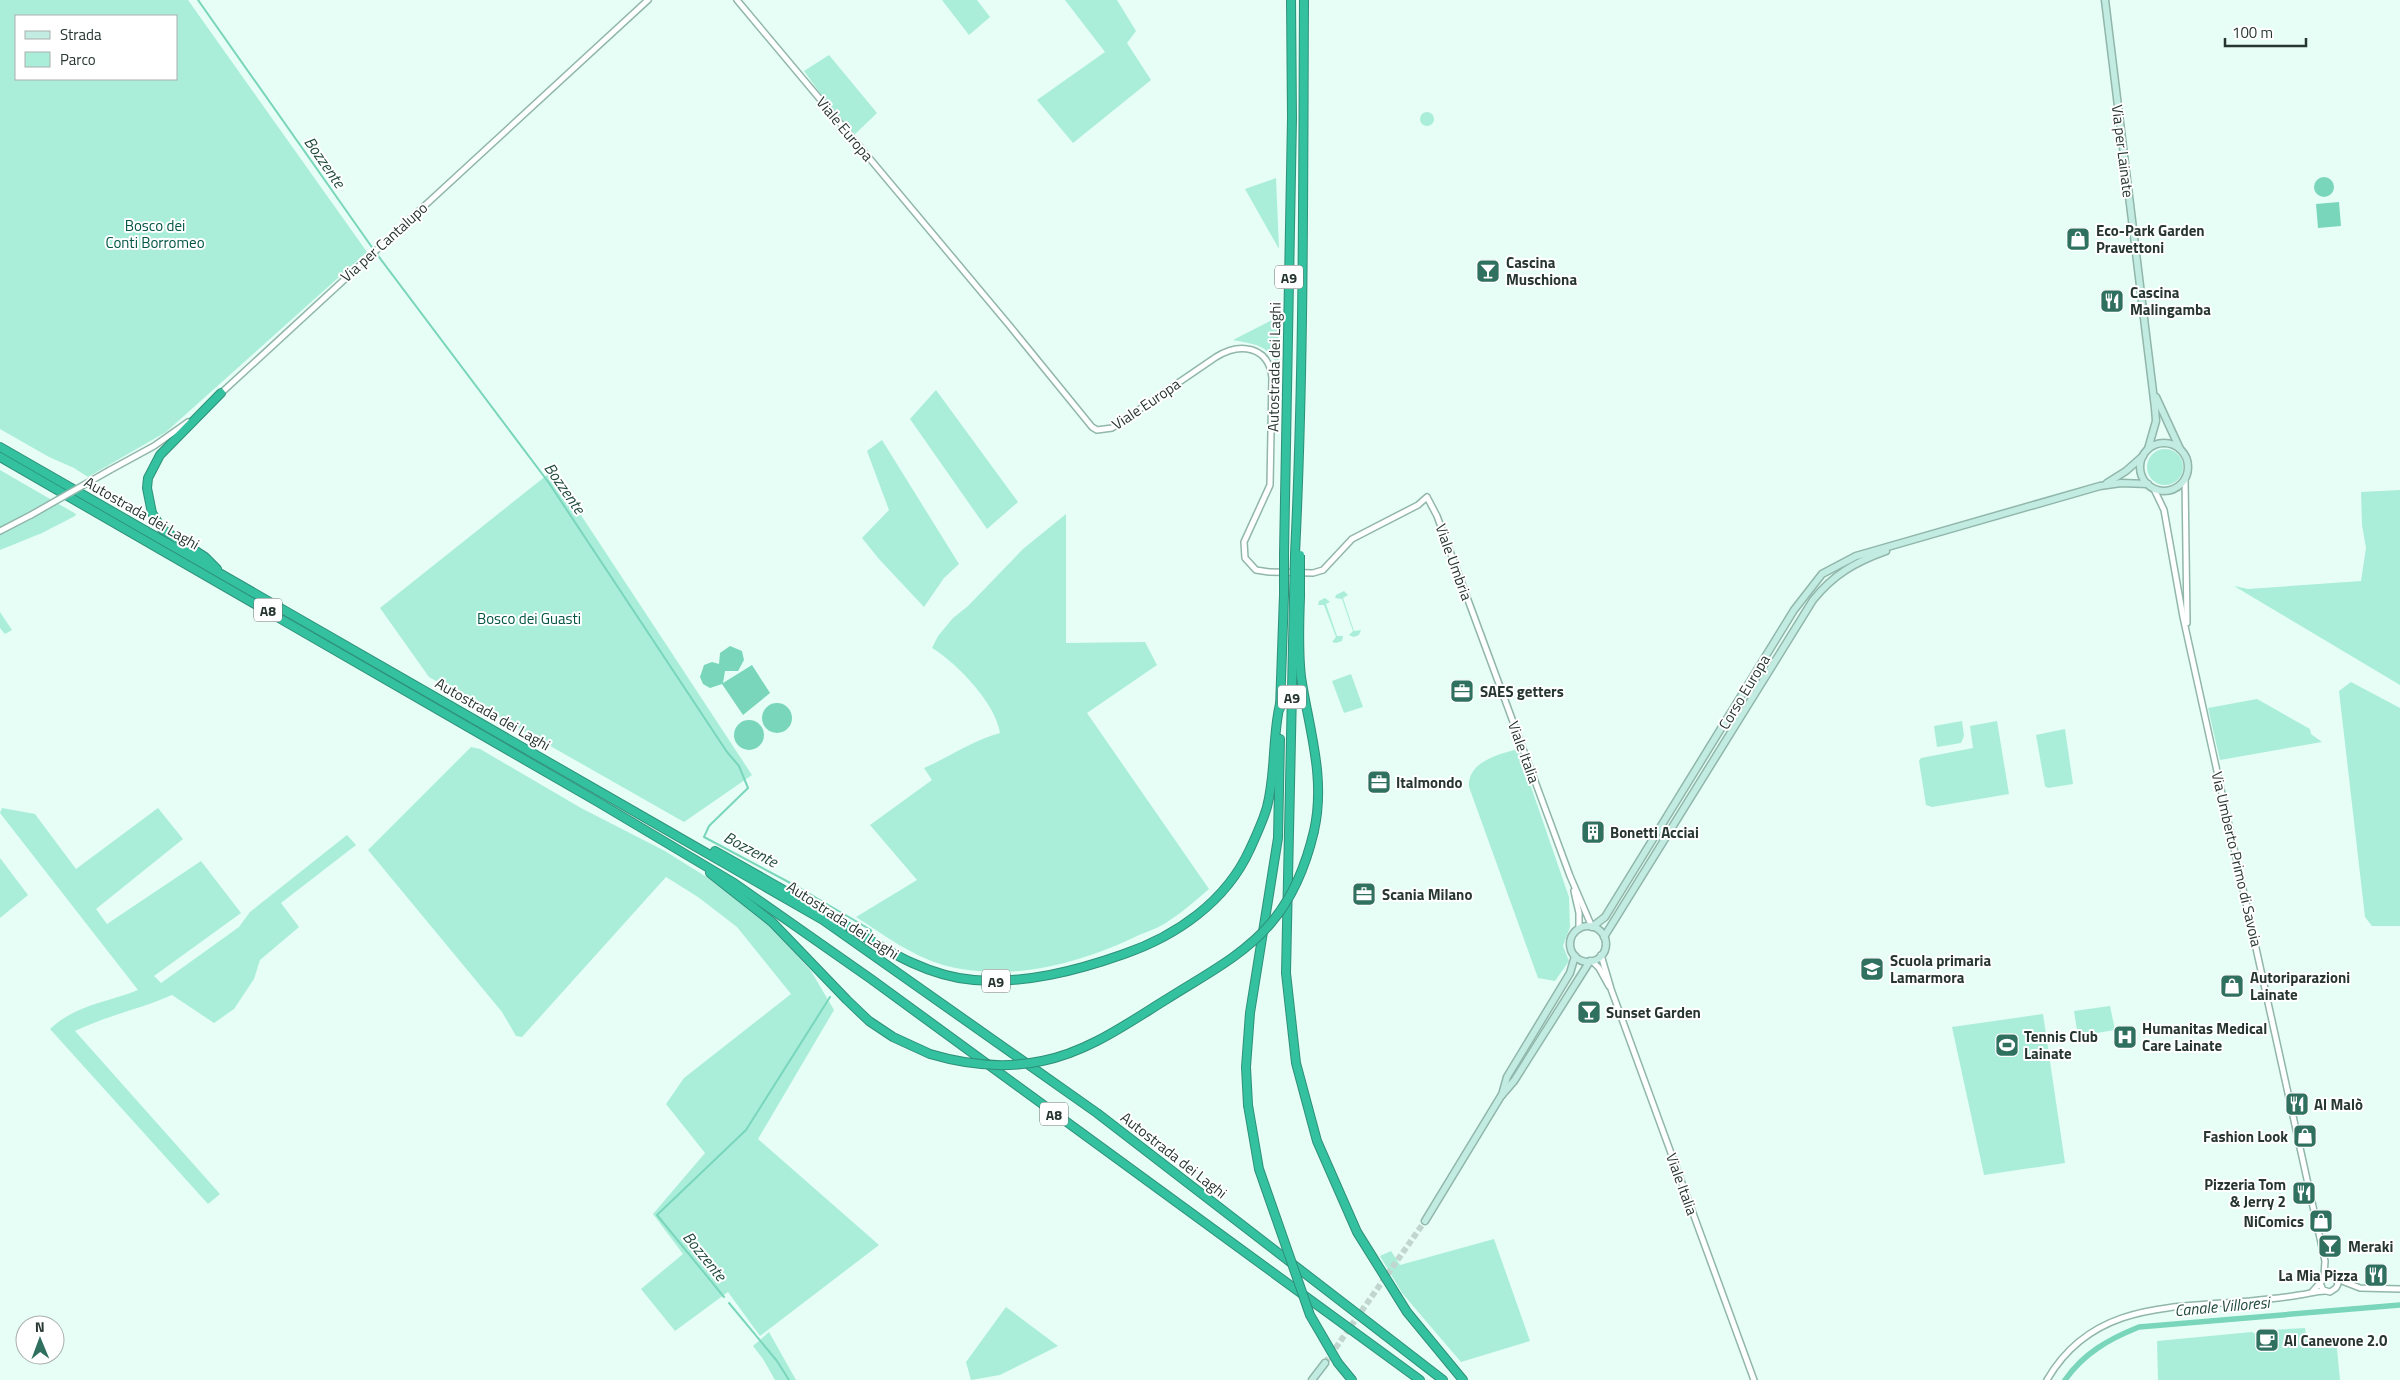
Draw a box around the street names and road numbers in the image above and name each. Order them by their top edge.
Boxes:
street label: Viale Europa [811,92,879,167]
street label: Via per Lainate [2106,103,2140,199]
street label: Via per Cantalupo [335,196,433,288]
road number: A9 [1275,266,1303,288]
street label: Autostrada dei Laghi [1261,302,1287,432]
street label: Viale Europa [1107,372,1185,435]
street label: Autostrada dei Laghi [80,471,204,555]
street label: Viale Umbria [1430,521,1479,604]
road number: A8 [254,598,282,622]
street label: Corso Europa [1713,650,1776,734]
street label: Autostrada dei Laghi [431,672,555,756]
road number: A9 [1278,686,1306,709]
street label: Viale Italia [1502,718,1546,787]
street label: Via Umberto Primo di Savoia [2206,769,2268,949]
street label: Autostrada dei Laghi [782,875,904,965]
road number: A9 [982,969,1010,992]
road number: A8 [1040,1102,1068,1126]
street label: Autostrada dei Laghi [1116,1106,1232,1204]
street label: Viale Italia [1660,1150,1704,1219]

